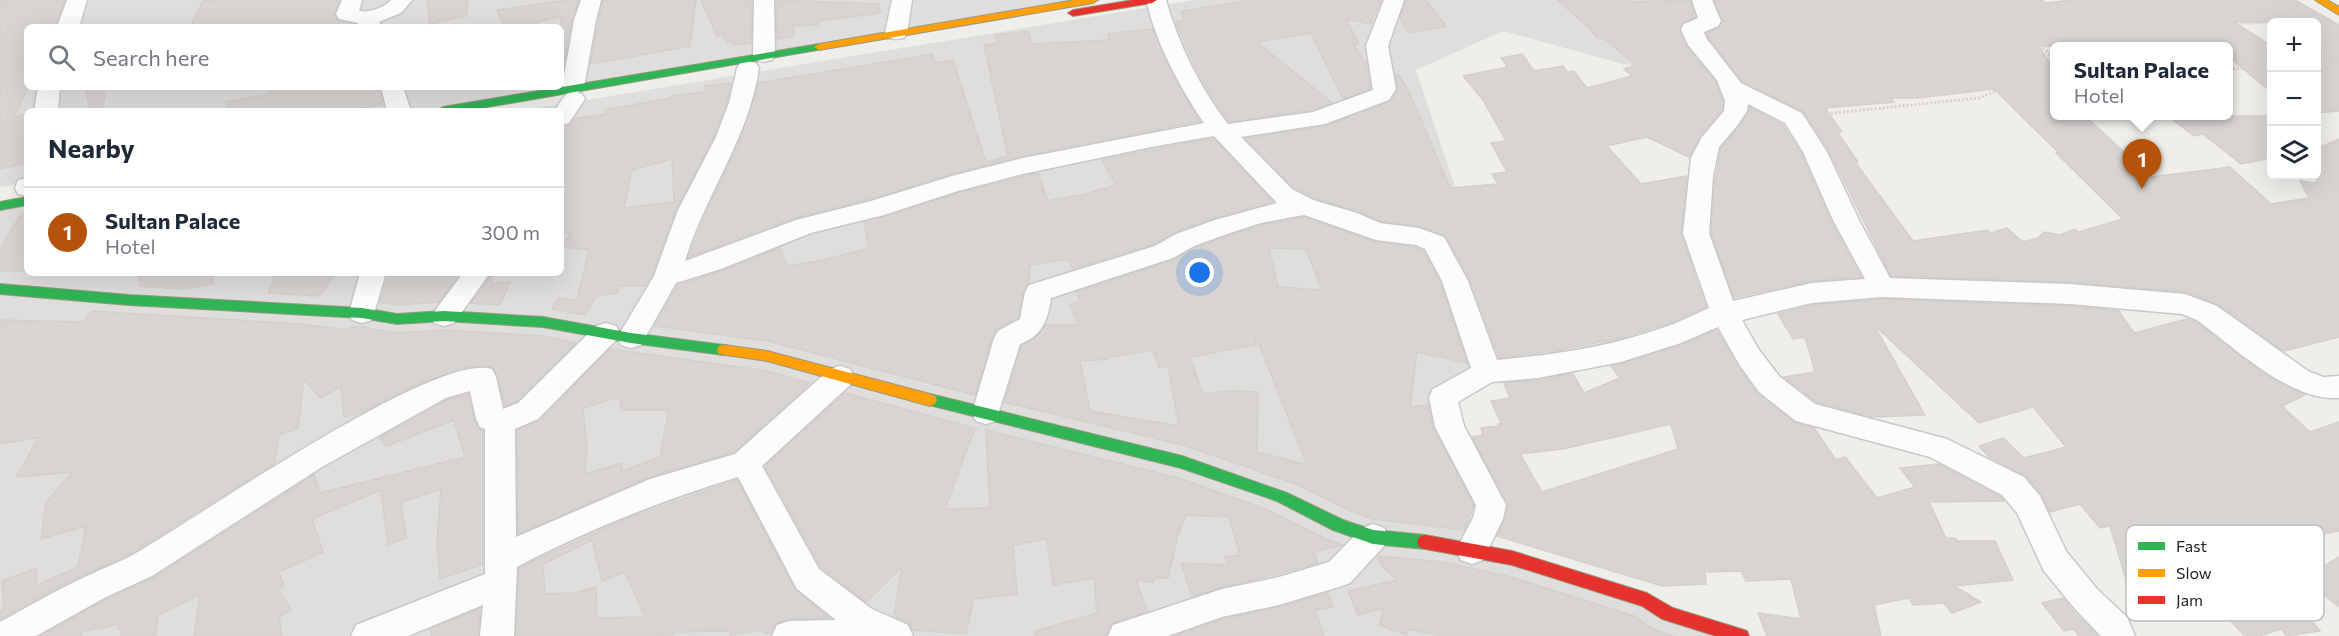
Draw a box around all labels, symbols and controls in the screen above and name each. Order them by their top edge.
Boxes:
map controls [2267,18,2321,180]
button: + [2267,18,2321,72]
search box [24,24,564,90]
icon: search [45,41,78,74]
popup [2050,42,2233,120]
text: Search here [93,44,209,71]
text: Sultan Palace [2074,56,2209,83]
button: − [2267,72,2321,126]
text: Hotel [2074,83,2124,107]
button: layers [2267,126,2321,180]
text: Nearby [48,132,135,163]
pin: 1 [2122,140,2162,189]
text: Sultan Palace [105,207,240,234]
text: 1 [63,220,72,244]
text: 300 m [481,220,540,244]
text: Hotel [105,234,155,258]
your location [1185,258,1214,287]
legend [2126,525,2324,621]
text: Fast [2176,536,2207,555]
text: Slow [2176,563,2212,582]
text: Jam [2176,590,2203,609]

